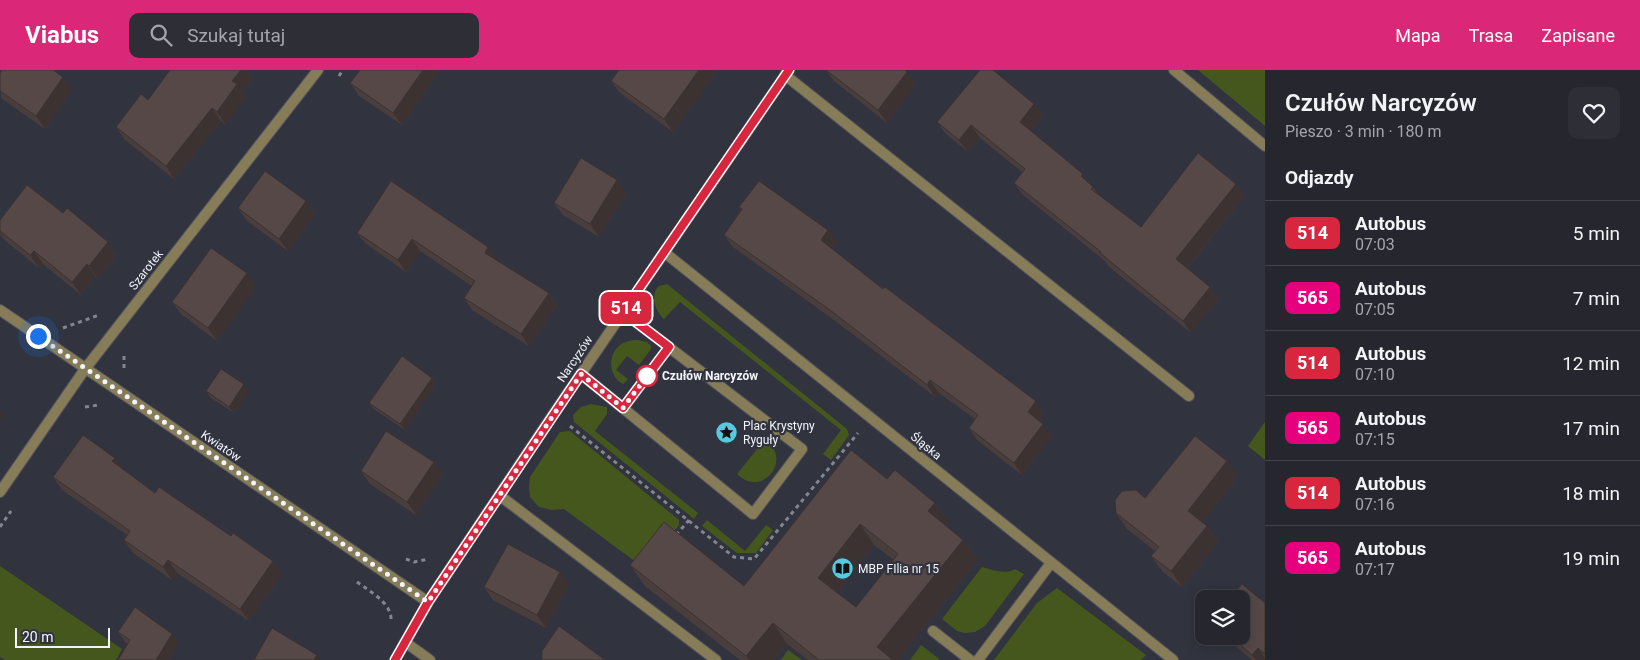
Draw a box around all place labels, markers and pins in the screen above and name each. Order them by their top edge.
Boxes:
marker: Czułów Narcyzów [636,365,658,387]
place label: Czułów Narcyzów [662,369,758,383]
place label: Plac Krystyny Ryguły [743,419,815,447]
place icon: Plac Krystyny Ryguły [715,421,739,445]
library icon: MBP FIlia nr 15 [830,557,854,581]
place label: MBP FIlia nr 15 [858,562,939,576]

